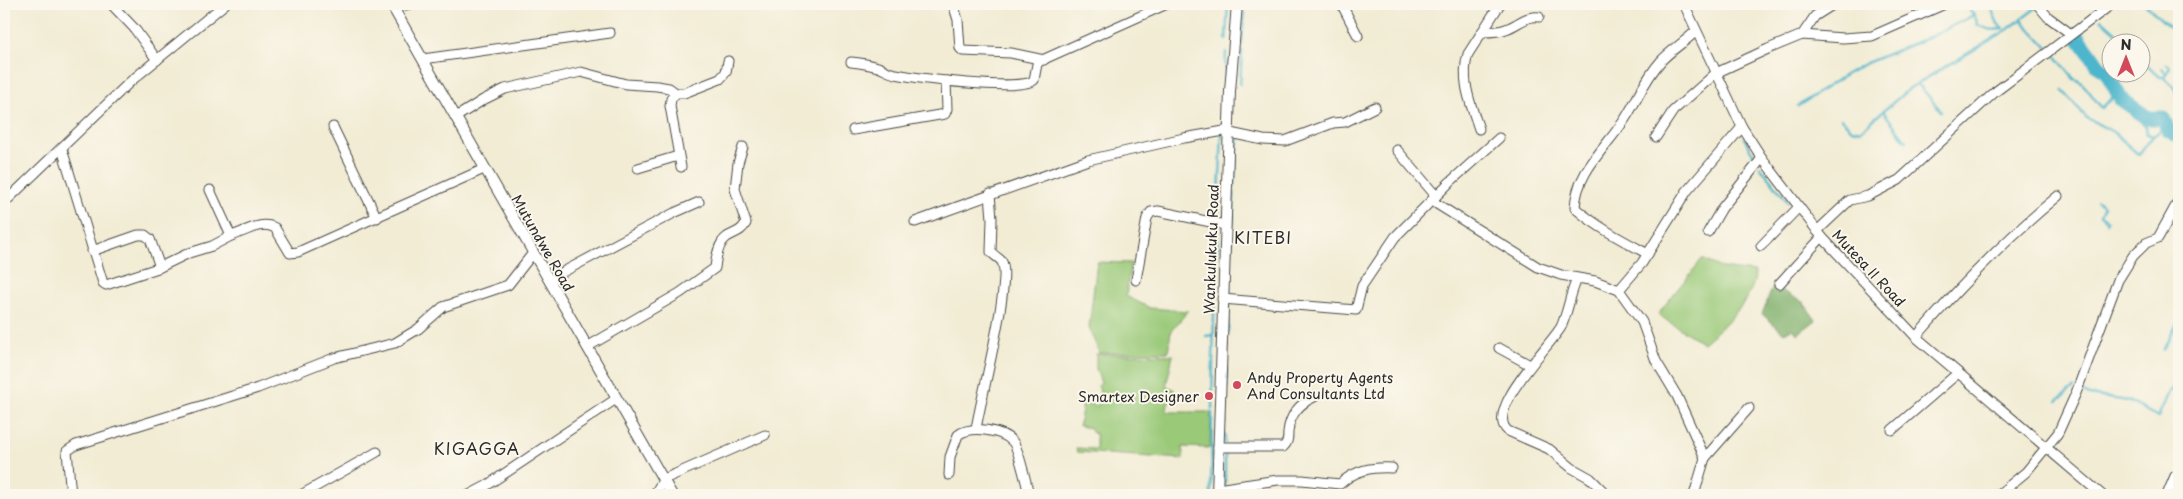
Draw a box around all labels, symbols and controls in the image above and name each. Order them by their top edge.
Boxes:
north arrow [2100,32,2150,82]
text: N [2120,34,2132,55]
street label: Wankulukuku Road [1198,184,1224,314]
street label: Mutundwe Road [507,191,579,295]
district label: KITEBI [1234,225,1292,249]
street label: Mutesa II Road [1828,225,1910,311]
place label: Andy Property Agents And Consultants Ltd [1247,367,1393,404]
marker: Andy Property Agents And Consultants Ltd [1231,379,1243,391]
place label: Smartex Designer [1078,386,1199,407]
marker: Smartex Designer [1203,390,1215,402]
district label: KIGAGGA [434,436,520,460]

